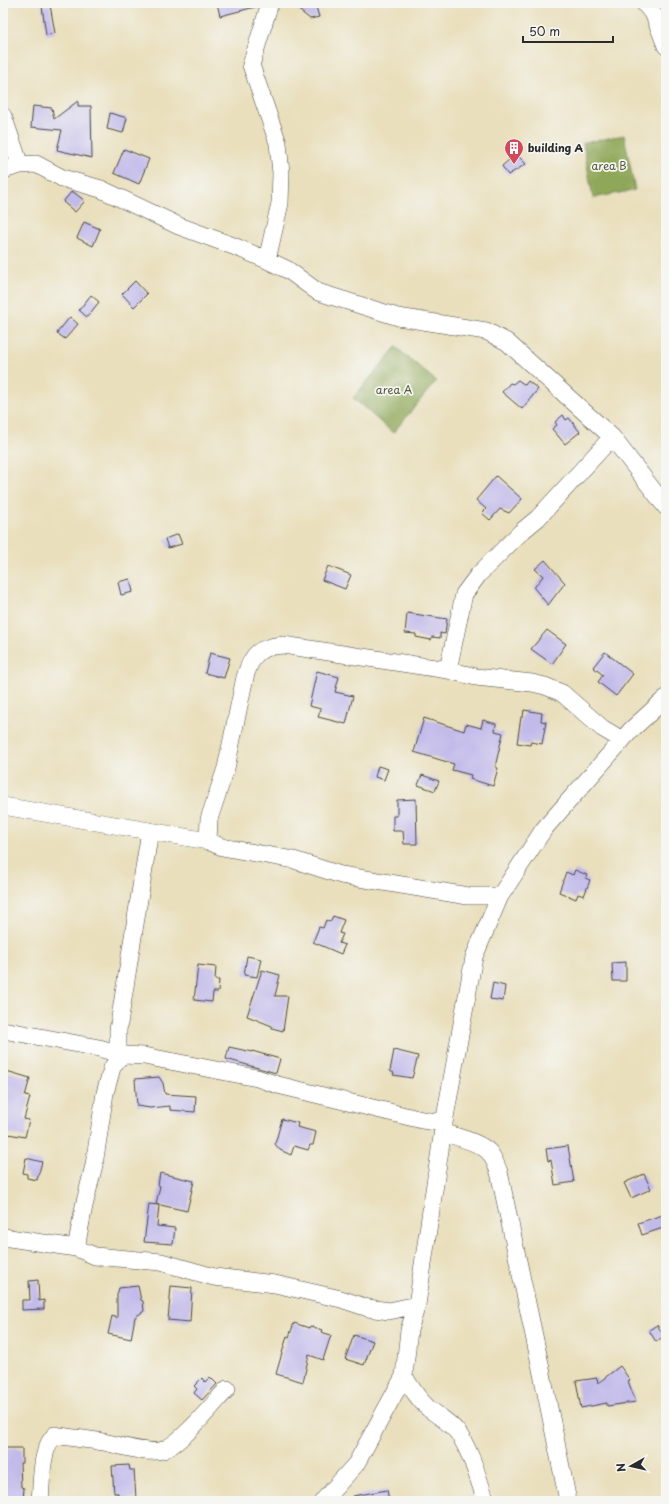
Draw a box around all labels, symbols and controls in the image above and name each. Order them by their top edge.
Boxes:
scale bar [523,18,613,44]
text: 50 m [529,22,560,40]
building icon: building A [503,137,525,165]
place label: building A [528,139,583,156]
park label: area B [591,157,627,174]
park label: area A [376,381,413,398]
north arrow [611,1446,651,1486]
text: N [612,1462,630,1473]

